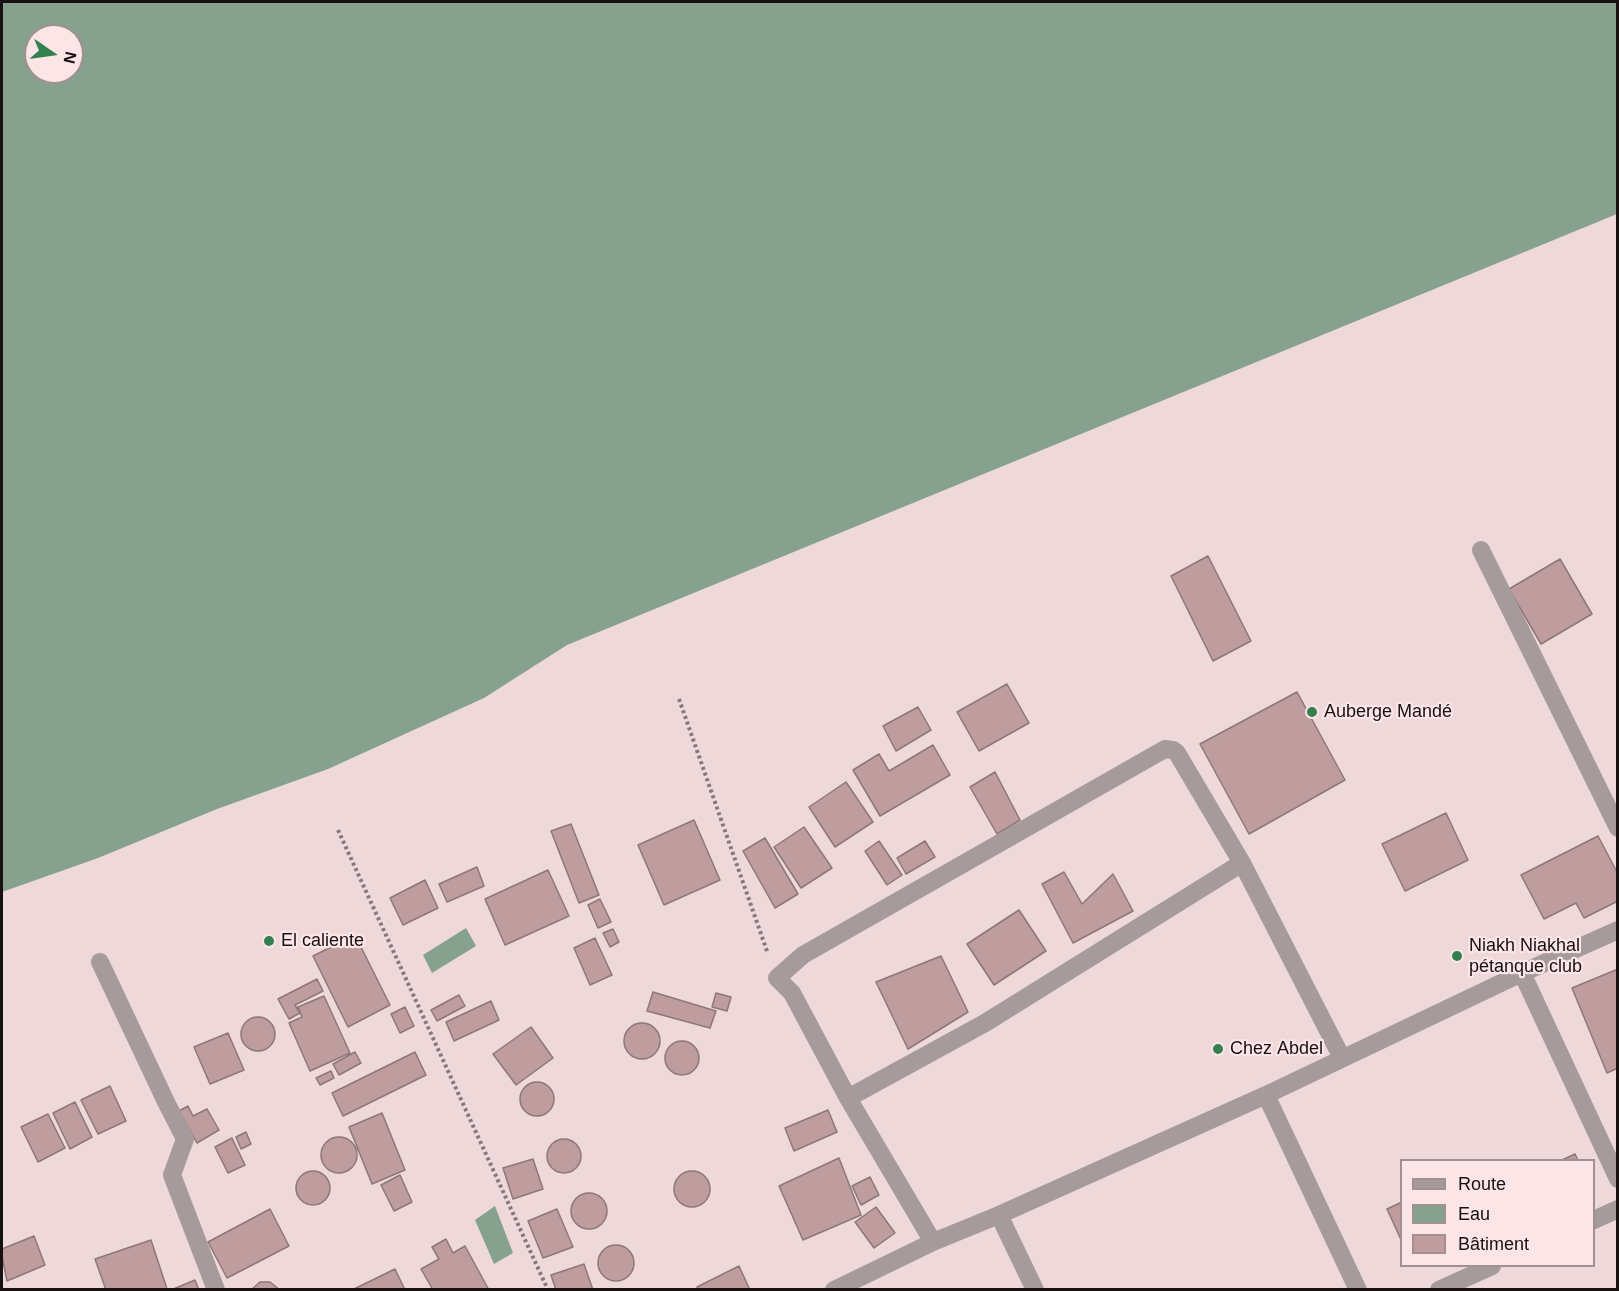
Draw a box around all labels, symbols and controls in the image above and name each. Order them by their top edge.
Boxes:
north arrow [24,24,84,84]
text: N [60,50,80,65]
place label: Auberge Mandé [1324,701,1452,723]
marker: Auberge Mandé [1305,705,1319,719]
place label: El caliente [281,930,364,952]
marker: El caliente [262,934,276,948]
place label: Niakh Niakhal pétanque club [1469,935,1582,978]
marker: Niakh Niakhal pétanque club [1450,949,1464,963]
place label: Chez Abdel [1230,1038,1323,1060]
marker: Chez Abdel [1211,1042,1225,1056]
legend [1400,1159,1595,1267]
text: Route [1458,1174,1506,1194]
text: Eau [1458,1204,1490,1224]
text: Bâtiment [1458,1234,1529,1254]

